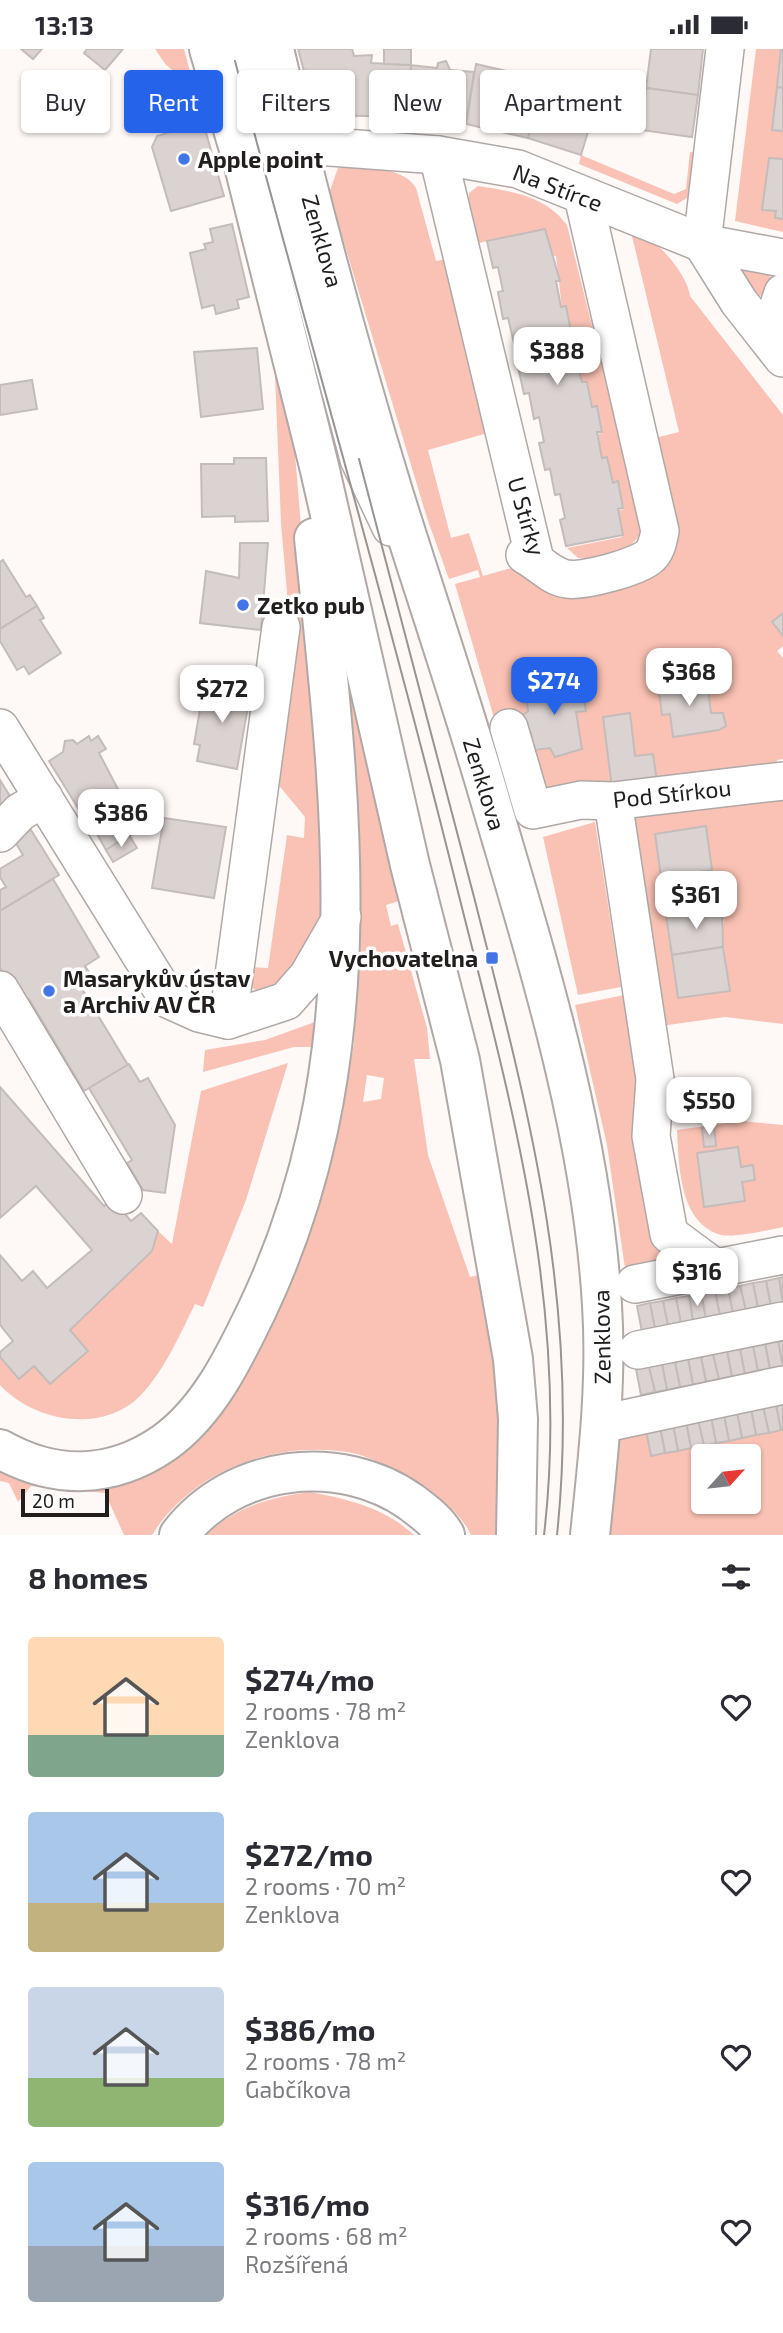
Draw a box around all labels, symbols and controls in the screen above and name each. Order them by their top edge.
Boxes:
text: 13:13 [35,9,94,40]
chip: Buy [21,70,110,133]
chip: Rent [124,70,223,133]
chip: Filters [237,70,355,133]
chip: New [369,70,466,133]
chip: Apartment [480,70,646,133]
place label: Apple point [198,145,323,173]
marker: Apple point [176,151,192,167]
street label: Na Stírce [509,157,607,217]
street label: Zenklova [296,192,350,290]
pin: $388 [516,327,598,387]
text: $388 [529,336,585,364]
street label: U Stírky [502,473,552,559]
place label: Zetko pub [257,591,365,619]
marker: Zetko pub [235,597,251,613]
pin: $368 [648,649,730,708]
pin: $274 [513,657,595,717]
text: $368 [662,657,716,685]
pin: $272 [181,665,263,725]
text: $274 [527,666,581,694]
text: $272 [196,674,248,702]
street label: Zenklova [458,735,512,833]
street label: Pod Stírkou [611,773,733,813]
pin: $386 [80,789,162,849]
text: $386 [94,798,148,826]
pin: $361 [655,871,737,931]
text: $361 [671,880,721,908]
place label: Vychovatelna [329,944,478,972]
marker: Vychovatelna [484,950,500,966]
place label: Masarykův ústav a Archiv AV ČR [63,964,251,1018]
marker: Masarykův ústav a Archiv AV ČR [41,983,57,999]
pin: $550 [668,1077,750,1137]
text: $550 [682,1086,736,1114]
pin: $316 [656,1249,738,1308]
text: $316 [672,1257,722,1285]
street label: Zenklova [586,1289,616,1385]
north arrow [691,1444,761,1514]
map controls [691,1444,761,1514]
scale bar [21,1486,108,1518]
text: 20 m [32,1489,75,1512]
icon: filters [717,1558,755,1596]
text: 8 homes [28,1559,148,1595]
text: $274/mo [245,1661,375,1697]
icon: home [84,1665,168,1749]
icon: heart [717,1688,755,1726]
text: 2 rooms · 78 m² [245,1697,406,1725]
text: Zenklova [245,1725,340,1753]
text: $272/mo [245,1836,373,1872]
icon: home [84,1840,168,1924]
icon: heart [717,1863,755,1901]
text: 2 rooms · 70 m² [245,1872,406,1900]
text: Zenklova [245,1900,340,1928]
text: $386/mo [245,2011,376,2047]
icon: home [84,2015,168,2099]
icon: heart [717,2038,755,2076]
text: 2 rooms · 78 m² [245,2047,406,2075]
text: Gabčíkova [245,2075,351,2103]
text: $316/mo [245,2186,370,2222]
icon: home [84,2190,168,2274]
icon: heart [717,2213,755,2251]
text: 2 rooms · 68 m² [245,2222,408,2250]
text: Rozšířená [245,2250,349,2278]

